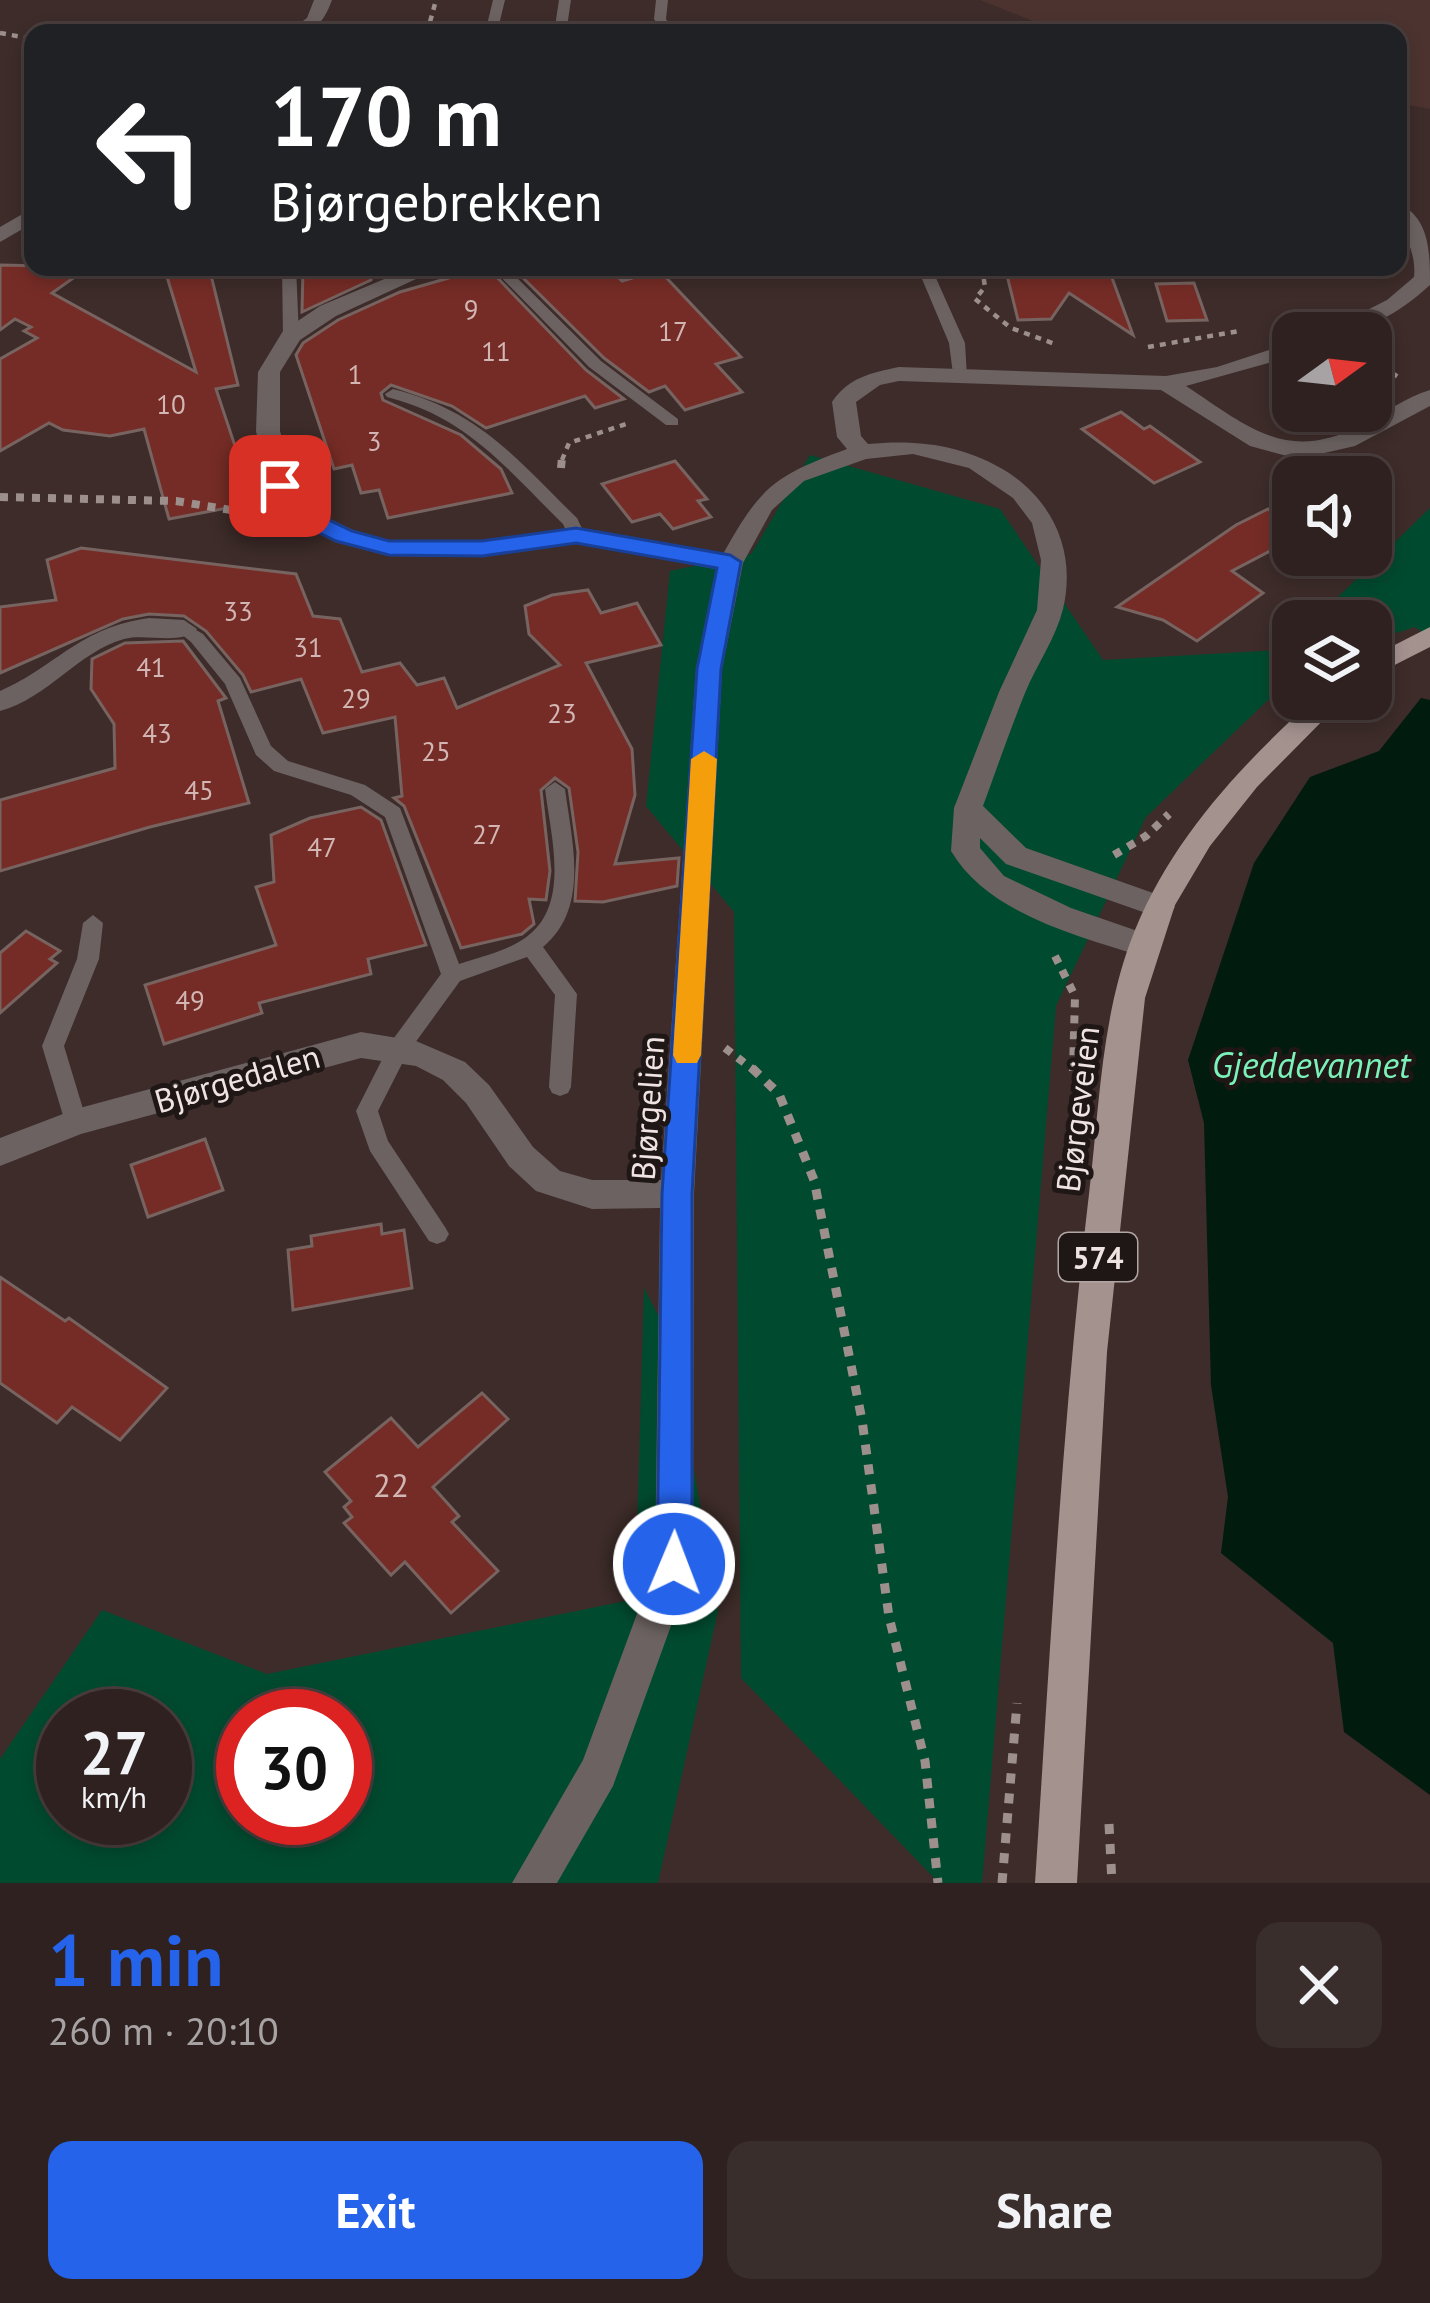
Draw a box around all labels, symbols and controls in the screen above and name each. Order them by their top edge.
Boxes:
text: 170 m [270,60,502,169]
icon: left [72,72,228,228]
text: Bjørgebrekken [270,166,603,236]
house number: 9 [464,292,478,326]
north arrow [1272,312,1392,432]
map controls [1272,312,1392,720]
house number: 17 [658,314,688,348]
house number: 11 [481,334,511,368]
house number: 1 [348,357,362,391]
house number: 10 [156,387,186,421]
house number: 3 [367,424,381,458]
pin [229,435,331,537]
icon: arrive [247,453,313,519]
button: sound [1272,456,1392,576]
house number: 33 [223,594,253,628]
button: layers [1272,600,1392,720]
house number: 31 [293,630,323,664]
house number: 41 [136,650,166,684]
house number: 29 [341,681,371,715]
house number: 23 [547,696,577,730]
house number: 43 [142,716,172,750]
house number: 25 [421,734,451,768]
house number: 45 [184,773,214,807]
house number: 27 [472,817,502,851]
house number: 47 [307,830,337,864]
house number: 49 [175,983,205,1017]
street label: Bjørgeveien [1046,1024,1108,1194]
street label: Bjørgedalen [149,1034,325,1122]
street label: Bjørgelien [621,1034,673,1182]
water label: Gjeddevannet [1212,1041,1412,1088]
road number: 574 [1059,1233,1137,1281]
house number: 22 [373,1463,409,1506]
position arrow [611,1501,737,1627]
speed limit sign: 30 [216,1689,372,1845]
text: 27 [80,1713,148,1791]
text: km/h [81,1777,147,1816]
text: 1 min [48,1913,224,2006]
button: close [1256,1922,1382,2048]
text: 260 m · 20:10 [48,2005,279,2056]
button: Exit [48,2141,703,2279]
button: Share [727,2141,1382,2279]

